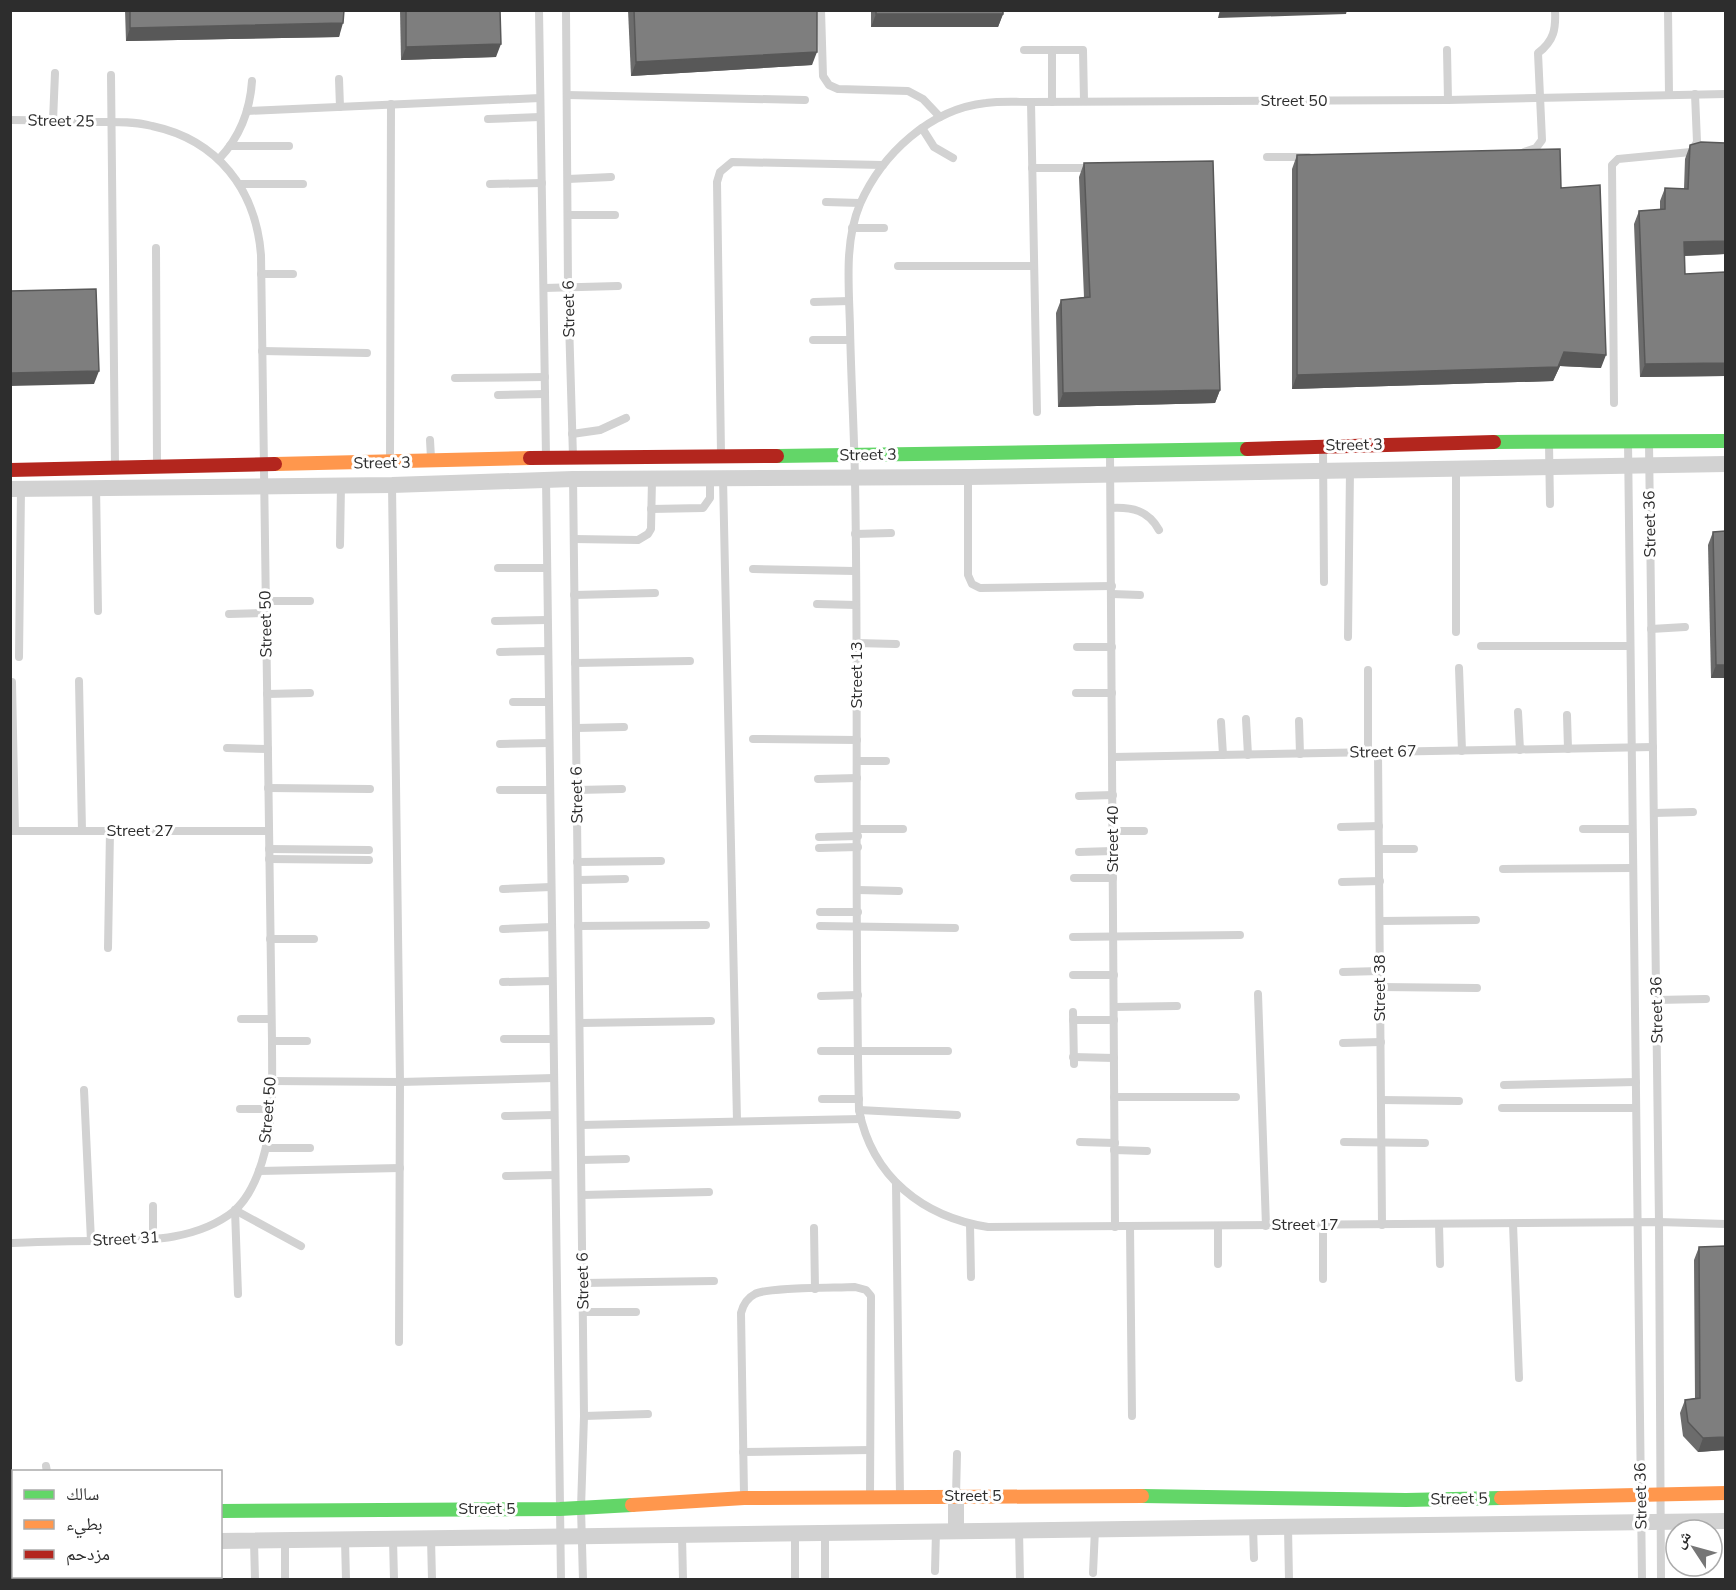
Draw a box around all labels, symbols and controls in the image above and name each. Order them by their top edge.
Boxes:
street label: Street 50 [1261,90,1327,112]
street label: Street 25 [27,109,95,133]
street label: Street 6 [558,280,580,338]
street label: Street 3 [1325,434,1383,456]
street label: Street 3 [839,444,897,466]
street label: Street 3 [353,452,411,474]
street label: Street 36 [1638,490,1662,558]
street label: Street 50 [254,590,278,658]
street label: Street 13 [846,642,868,708]
street label: Street 67 [1349,740,1417,764]
street label: Street 6 [566,766,588,824]
street label: Street 40 [1102,806,1124,872]
street label: Street 27 [107,820,173,842]
street label: Street 38 [1369,955,1391,1021]
street label: Street 36 [1645,976,1669,1044]
street label: Street 50 [254,1076,282,1144]
street label: Street 17 [1272,1214,1338,1236]
street label: Street 31 [92,1226,160,1252]
street label: Street 6 [572,1252,594,1310]
street label: Street 36 [1629,1462,1653,1530]
legend [12,1470,222,1578]
text: سالك [66,1482,99,1506]
street label: Street 5 [944,1485,1002,1507]
street label: Street 5 [1430,1488,1488,1510]
street label: Street 5 [458,1498,516,1520]
text: بطيء [66,1512,103,1539]
north arrow [1664,1518,1724,1578]
text: ش [1669,1526,1697,1553]
text: مزدحم [66,1542,110,1566]

